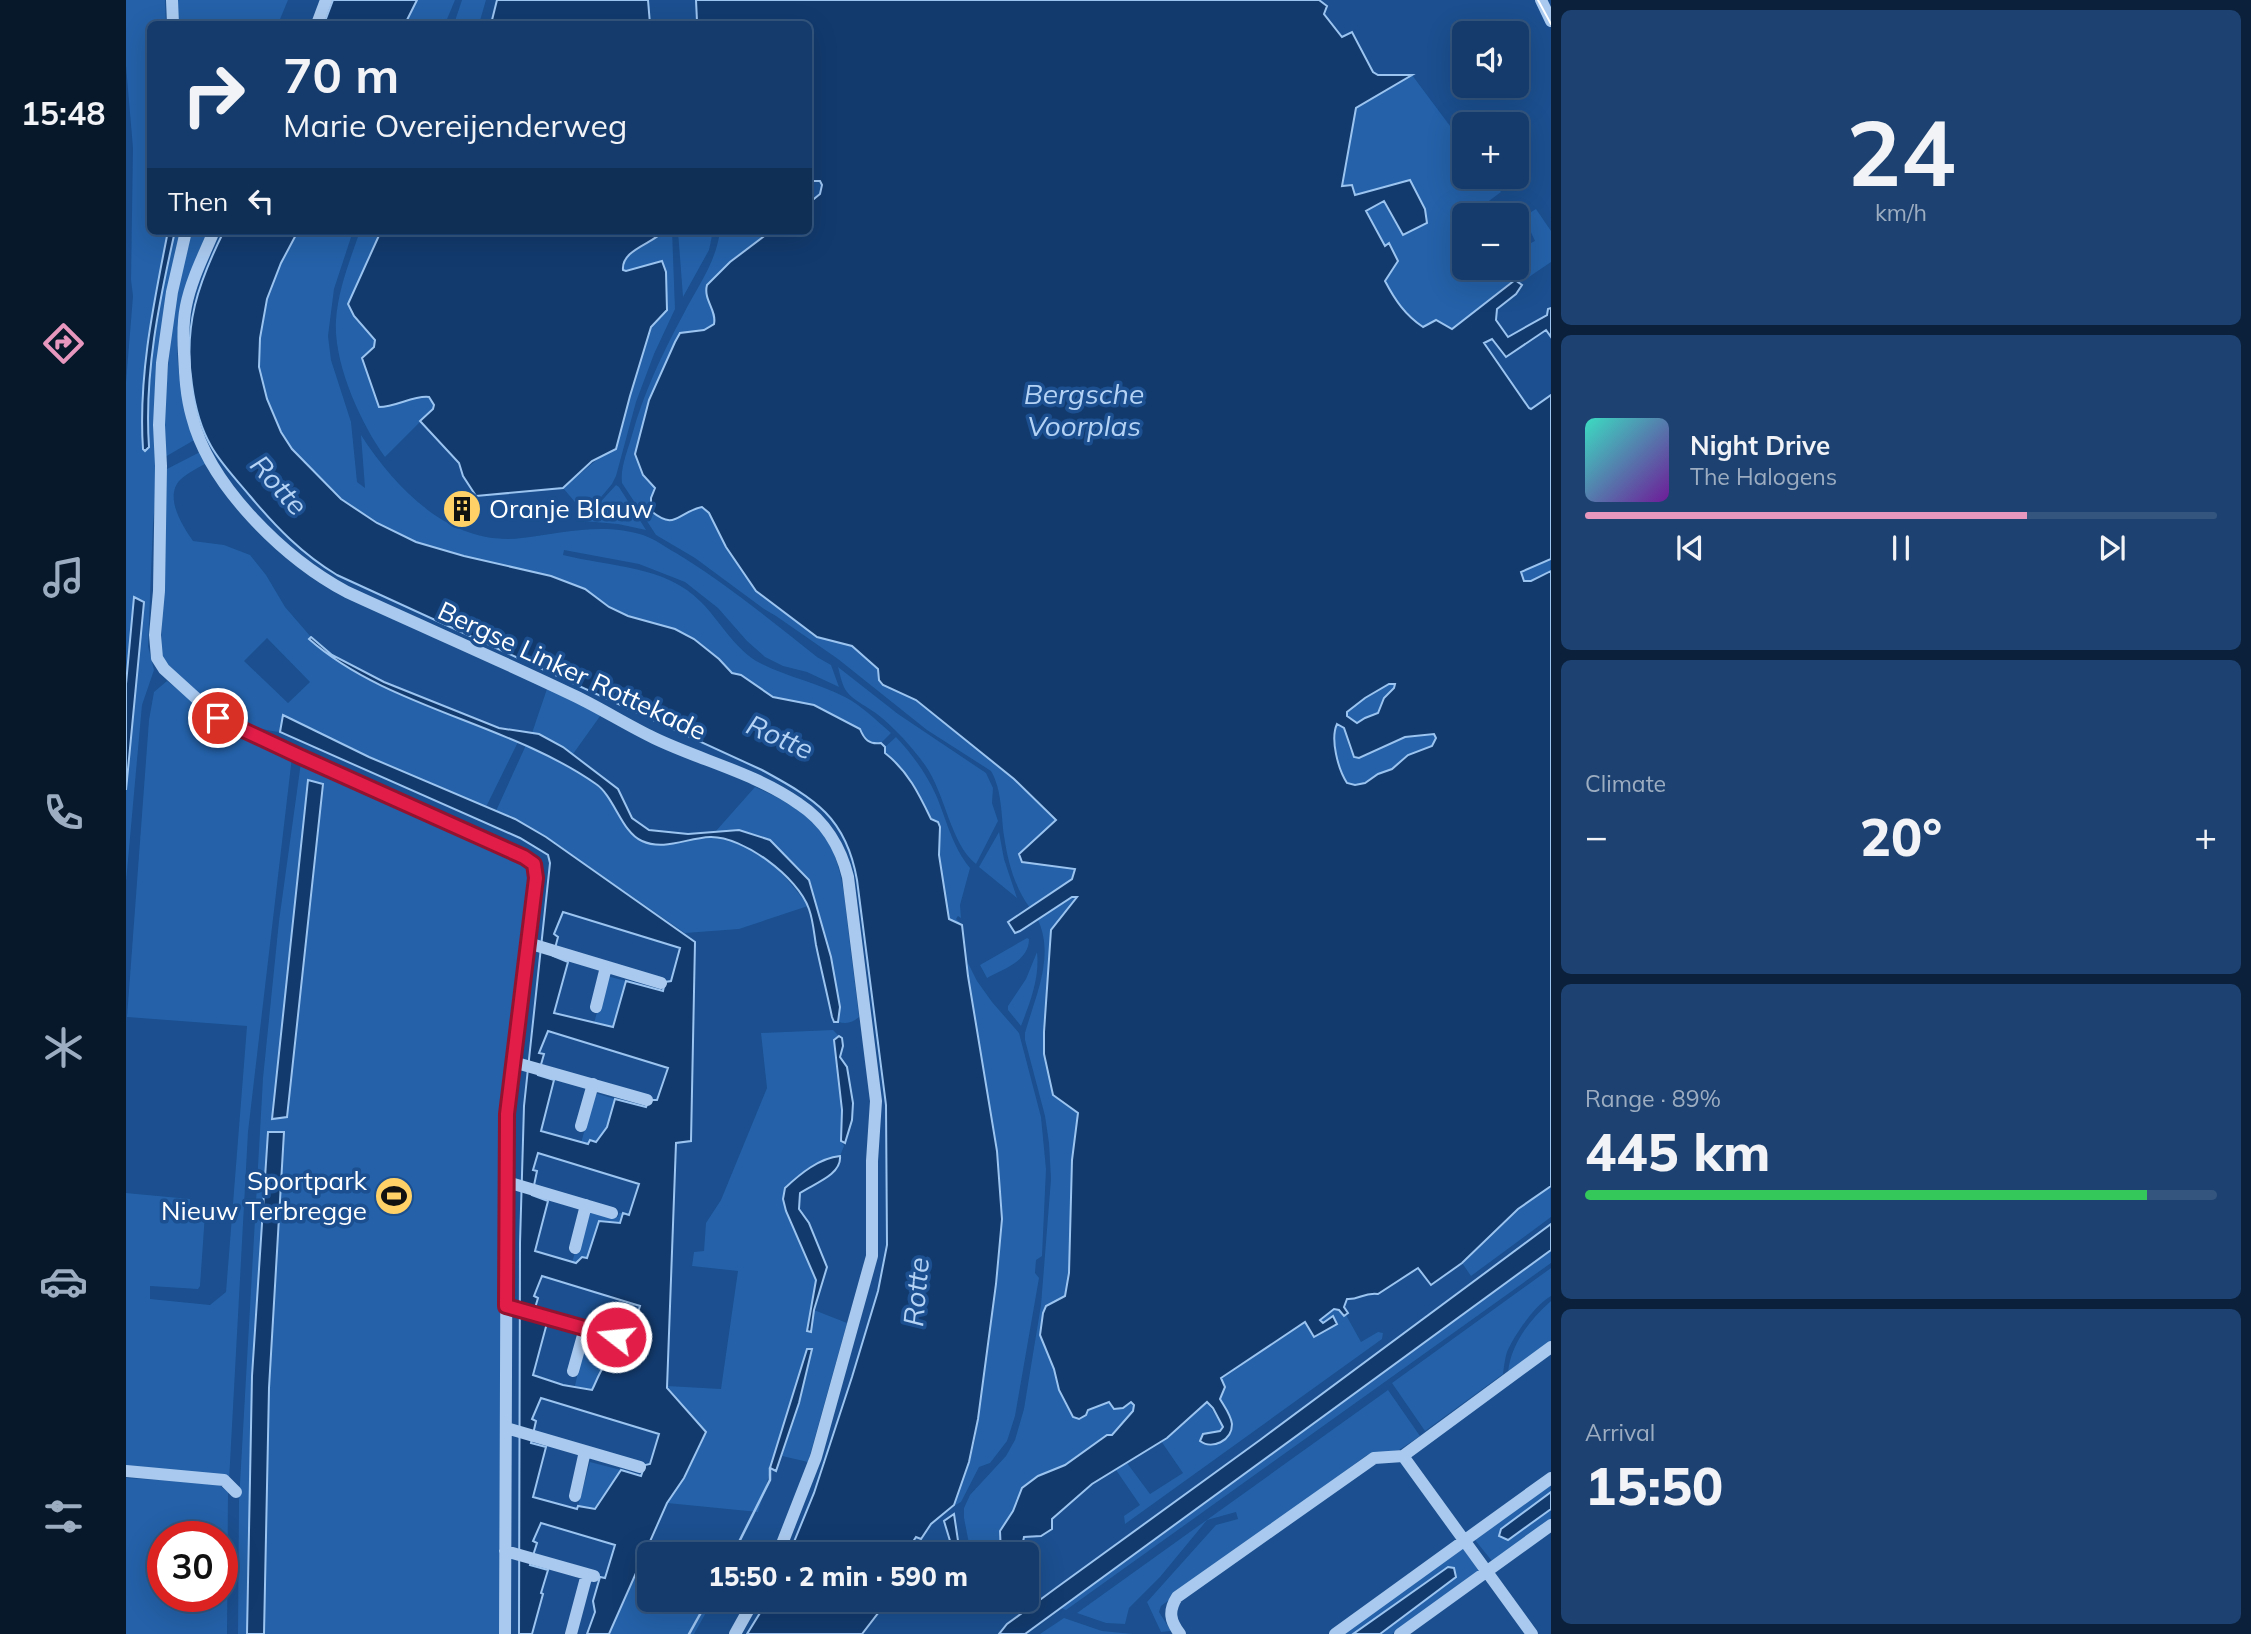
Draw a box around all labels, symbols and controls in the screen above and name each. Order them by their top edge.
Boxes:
map controls [1452,21,1529,280]
button: sound [1452,21,1529,98]
text: 70 m [283,44,399,105]
icon: right [168,49,259,140]
text: 15:48 [21,93,105,133]
text: 24 [1846,95,1956,209]
text: Marie Overeijenderweg [283,105,627,145]
button: + [1452,112,1529,189]
icon: left [242,182,280,220]
text: Then [168,185,228,218]
text: km/h [1875,198,1927,227]
button: − [1452,203,1529,280]
icon: directions [39,319,88,368]
water label: Bergsche Voorplas [1024,376,1144,443]
text: Night Drive [1690,429,1830,462]
water label: Rotte [243,447,316,522]
text: The Halogens [1690,462,1837,491]
building icon: Oranje Blauw [441,488,483,530]
place label: Oranje Blauw [489,492,653,525]
icon: previous [1671,529,1709,567]
icon: pause [1882,529,1920,567]
icon: next [2093,529,2131,567]
icon: music [39,553,88,602]
street label: Bergse Linker Rottekade [433,594,712,747]
pin [188,688,248,748]
icon: arrive [199,699,237,737]
water label: Rotte [741,706,819,767]
text: Climate [1585,769,1666,798]
icon: phone [39,788,88,837]
text: 20° [1860,804,1942,869]
text: − [1585,812,1608,860]
text: + [2194,812,2217,860]
icon: climate [39,1023,88,1072]
text: Range · 89% [1585,1084,1721,1113]
text: 445 km [1585,1119,1770,1184]
place label: Sportpark Nieuw Terbregge [161,1164,368,1227]
sports icon: Sportpark Nieuw Terbregge [373,1175,415,1217]
water label: Rotte [895,1256,936,1328]
icon: car [39,1257,88,1306]
position arrow [579,1300,653,1374]
text: Arrival [1585,1418,1655,1447]
text: 15:50 [1585,1453,1723,1518]
icon: filters [39,1492,88,1541]
speed limit sign: 30 [147,1521,238,1612]
text: 15:50 · 2 min · 590 m [708,1560,968,1593]

